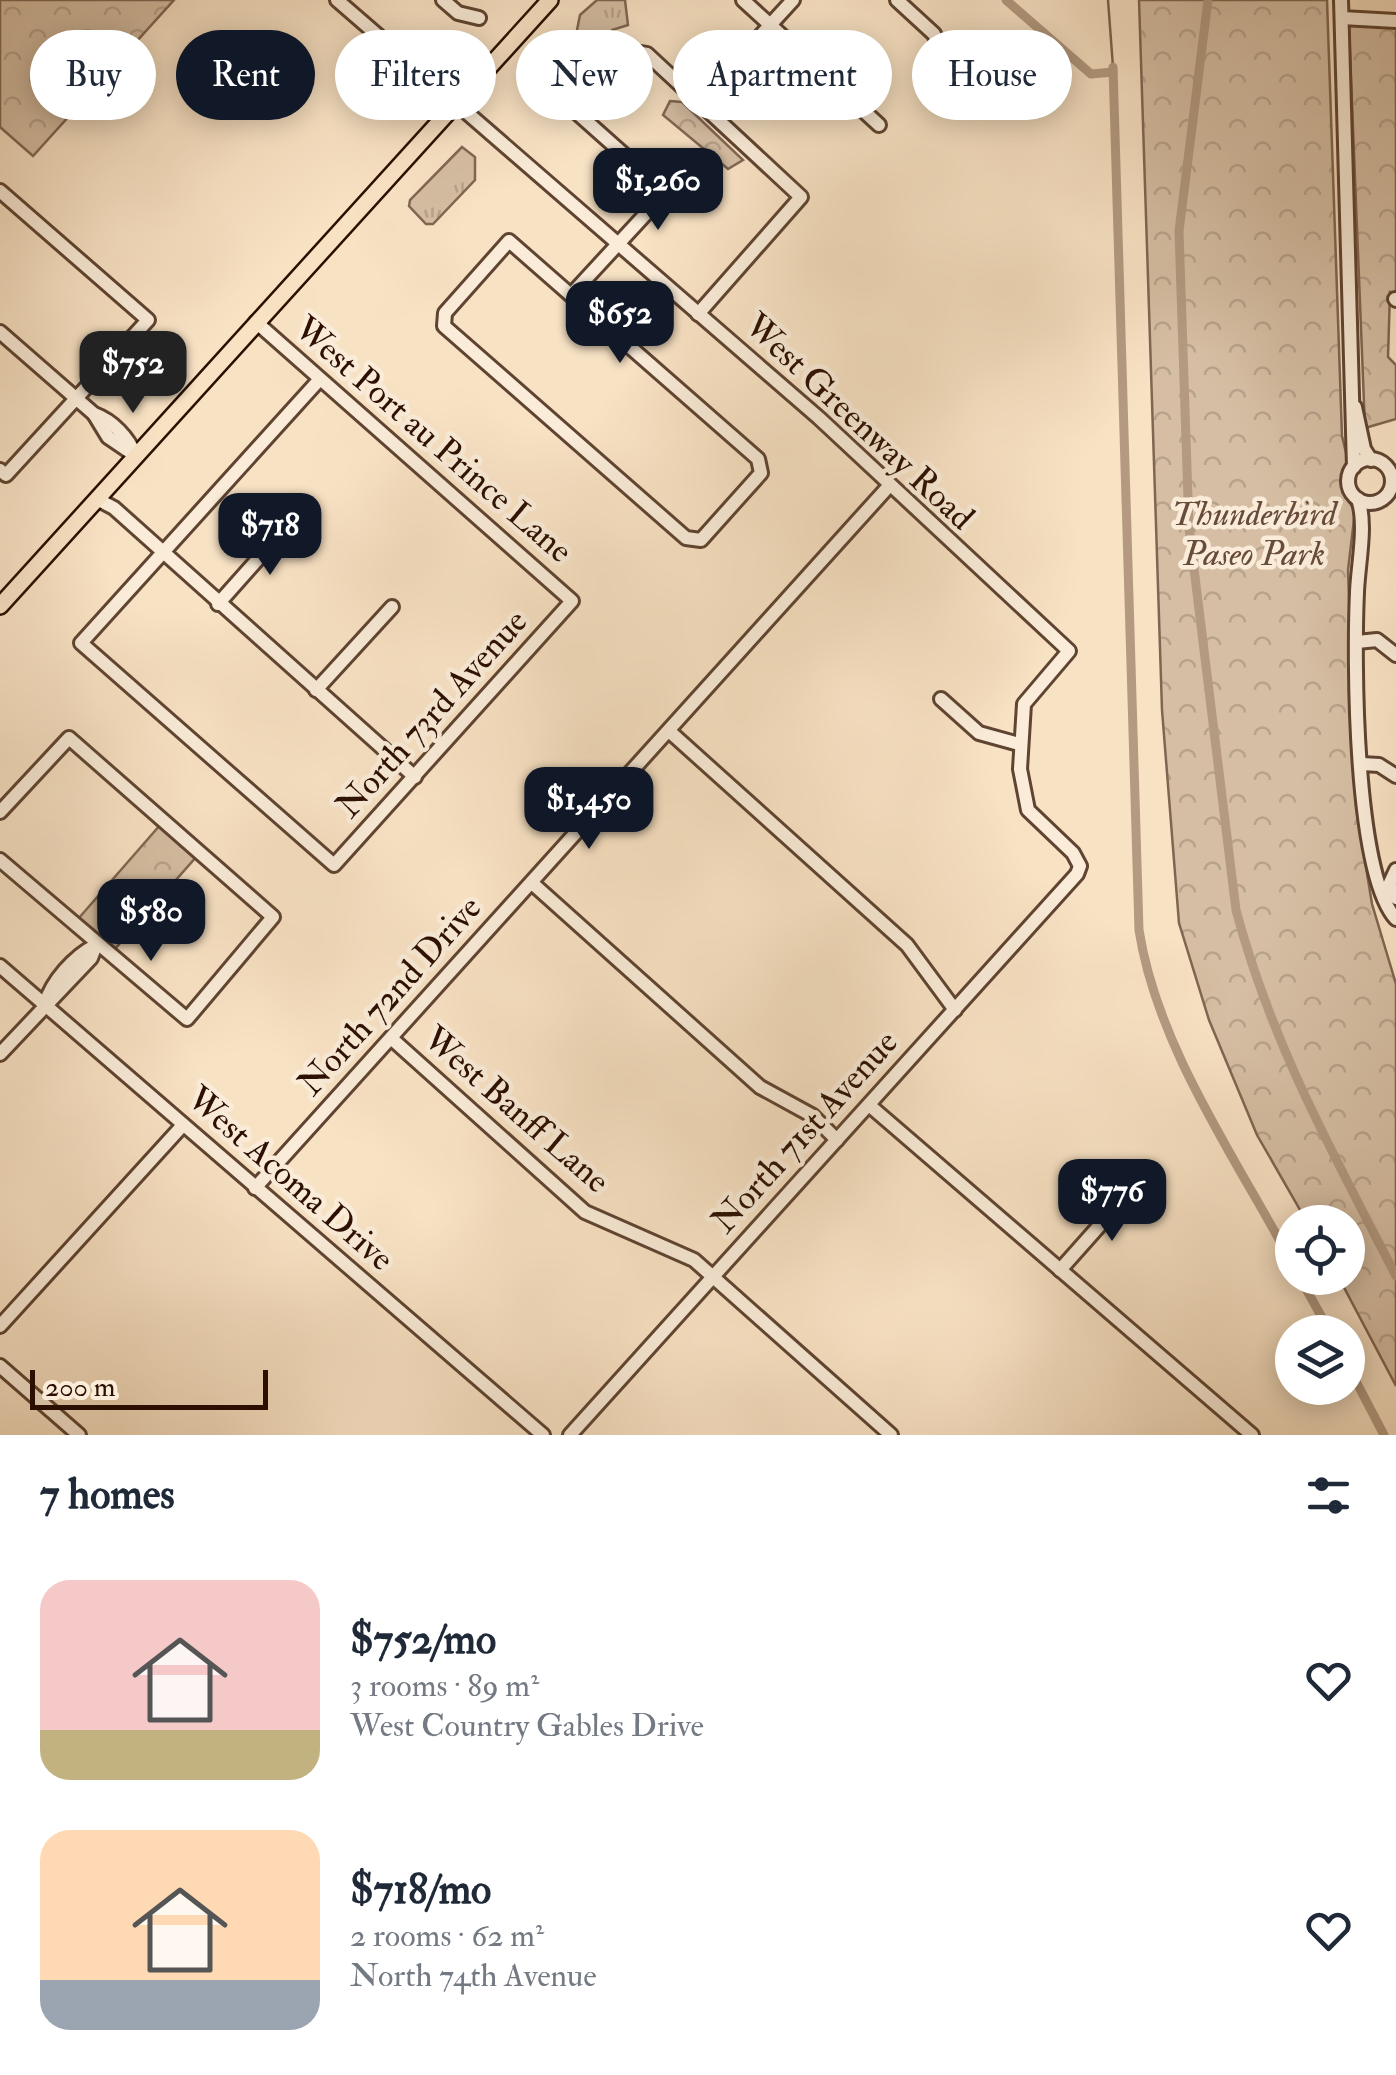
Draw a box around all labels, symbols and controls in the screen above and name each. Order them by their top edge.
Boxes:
chip: Buy [30,30,156,120]
chip: Rent [176,30,315,120]
chip: Filters [335,30,496,120]
chip: New [516,30,653,120]
chip: Apartment [673,30,892,120]
chip: House [912,30,1072,120]
pin: $1,260 [577,148,739,233]
text: $1,260 [615,160,701,200]
pin: $652 [561,281,679,366]
text: $652 [588,293,652,333]
street label: West Greenway Road [734,303,983,540]
street label: West Port au Prince Lane [284,306,582,573]
pin: $752 [74,331,192,416]
text: $752 [102,343,164,383]
park label: Thunderbird Paseo Park [1171,492,1339,576]
pin: $718 [211,493,329,578]
text: $718 [240,505,300,545]
street label: North 73rd Avenue [326,600,537,827]
pin: $1,450 [508,767,670,852]
text: $1,450 [546,779,632,819]
pin: $580 [92,879,210,964]
street label: North 72nd Drive [288,887,491,1105]
text: $580 [119,891,183,931]
street label: West Banff Lane [413,1016,619,1203]
street label: North 71st Avenue [702,1021,907,1242]
street label: West Acoma Drive [177,1076,403,1281]
pin: $776 [1053,1159,1171,1244]
text: $776 [1080,1171,1144,1211]
map controls [1275,1205,1365,1405]
button: locate [1275,1205,1365,1295]
button: layers [1275,1315,1365,1405]
scale bar [30,1365,268,1410]
text: 200 m [45,1370,116,1405]
icon: filters [1301,1468,1356,1523]
text: 7 homes [40,1469,175,1521]
text: $752/mo [350,1614,496,1666]
icon: home [120,1620,240,1740]
icon: heart [1301,1653,1356,1708]
text: 3 rooms · 89 m² [350,1666,539,1706]
text: West Country Gables Drive [350,1706,704,1746]
text: $718/mo [350,1864,491,1916]
icon: home [120,1870,240,1990]
icon: heart [1301,1903,1356,1958]
text: 2 rooms · 62 m² [350,1916,544,1956]
text: North 74th Avenue [350,1956,597,1996]

